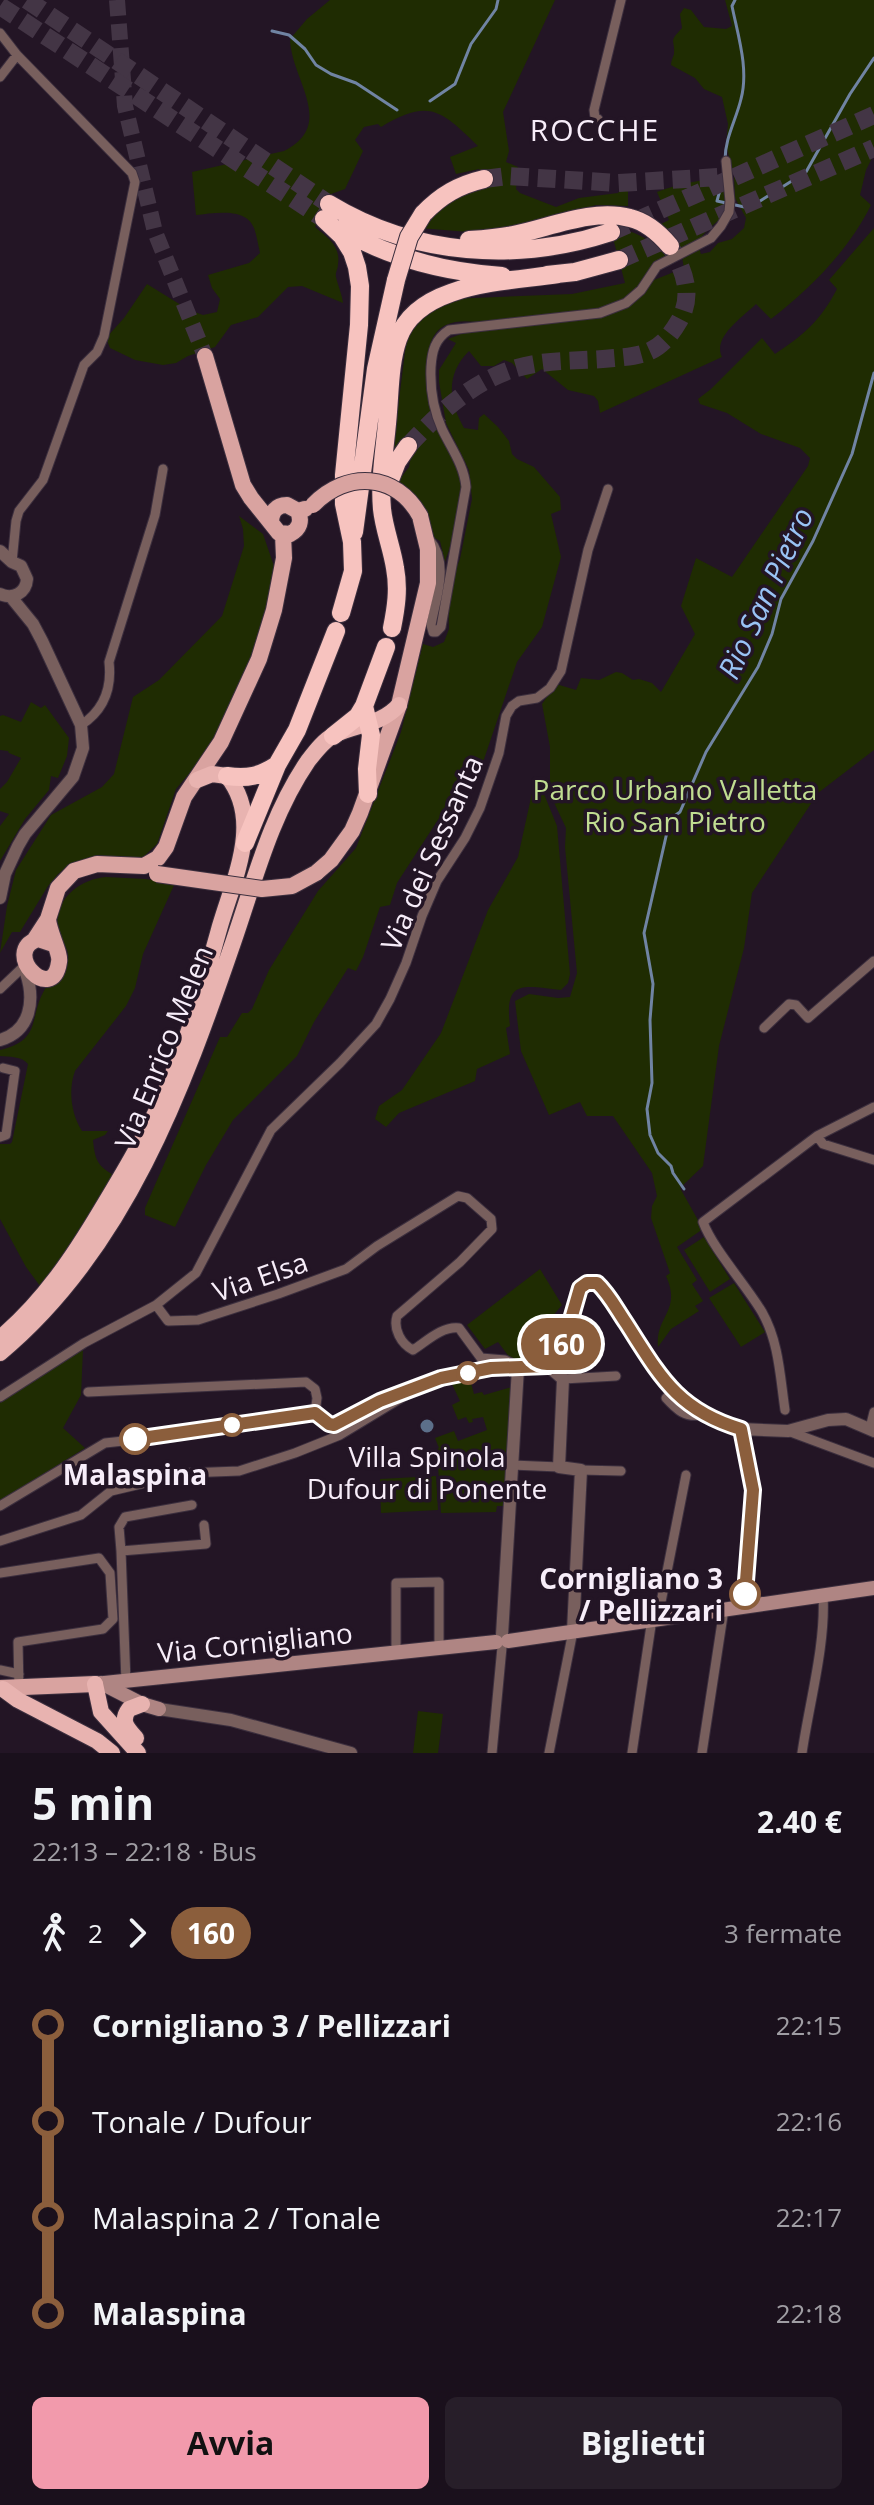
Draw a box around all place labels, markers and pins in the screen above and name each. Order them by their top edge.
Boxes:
unlabelled marker [457,1362,479,1384]
unlabelled marker [221,1414,243,1436]
marker: Villa Spinola Dufour di Ponente [418,1417,436,1435]
marker: Malaspina [120,1424,150,1454]
place label: Villa Spinola Dufour di Ponente [307,1437,547,1507]
place label: Malaspina [63,1455,207,1493]
place label: Cornigliano 3 / Pellizzari [539,1559,723,1629]
marker: Cornigliano 3 / Pellizzari [730,1579,760,1609]

